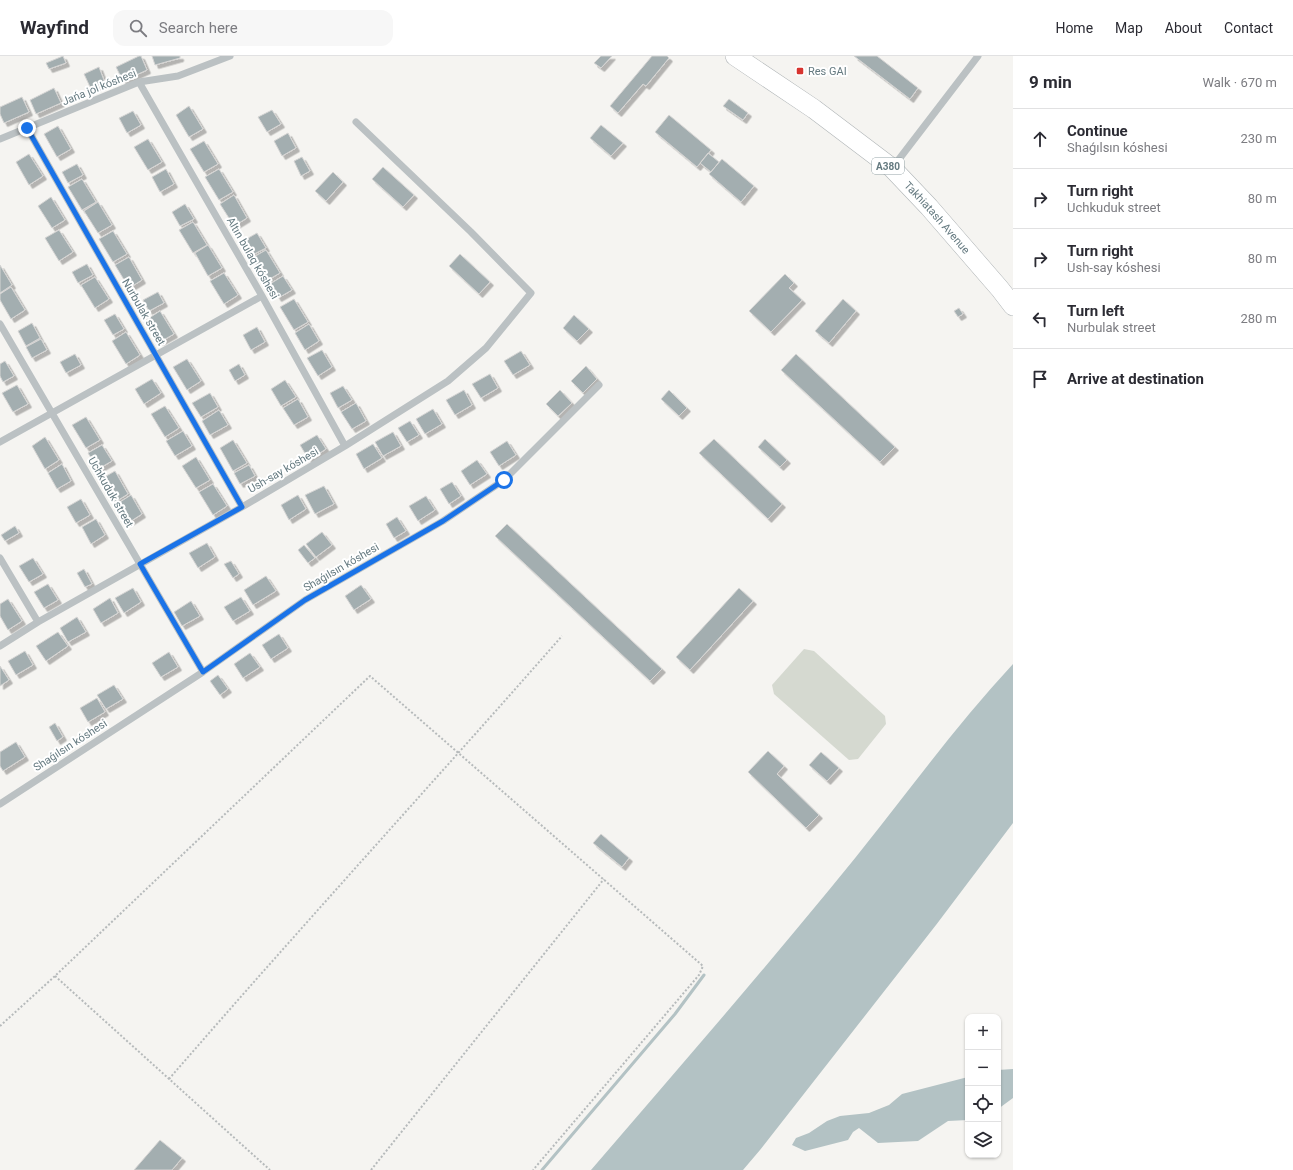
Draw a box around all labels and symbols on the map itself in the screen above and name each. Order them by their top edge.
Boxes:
place label: Res GAI [808,65,847,78]
marker: Res GAI [795,66,805,76]
street label: Jańa jol kóshesi [60,67,138,108]
route end [18,119,36,137]
road number: A380 [872,158,904,174]
street label: Takhiatash Avenue [901,179,973,257]
street label: Altın bulaq kóshesi [224,215,281,302]
street label: Nurbulak street [119,277,168,348]
street label: Ush-say kóshesi [246,445,321,496]
street label: Uchkuduk street [85,455,136,530]
route start [495,471,513,489]
street label: Shaǵılsın kóshesi [301,541,381,594]
street label: Shaǵılsın kóshesi [31,717,110,774]

